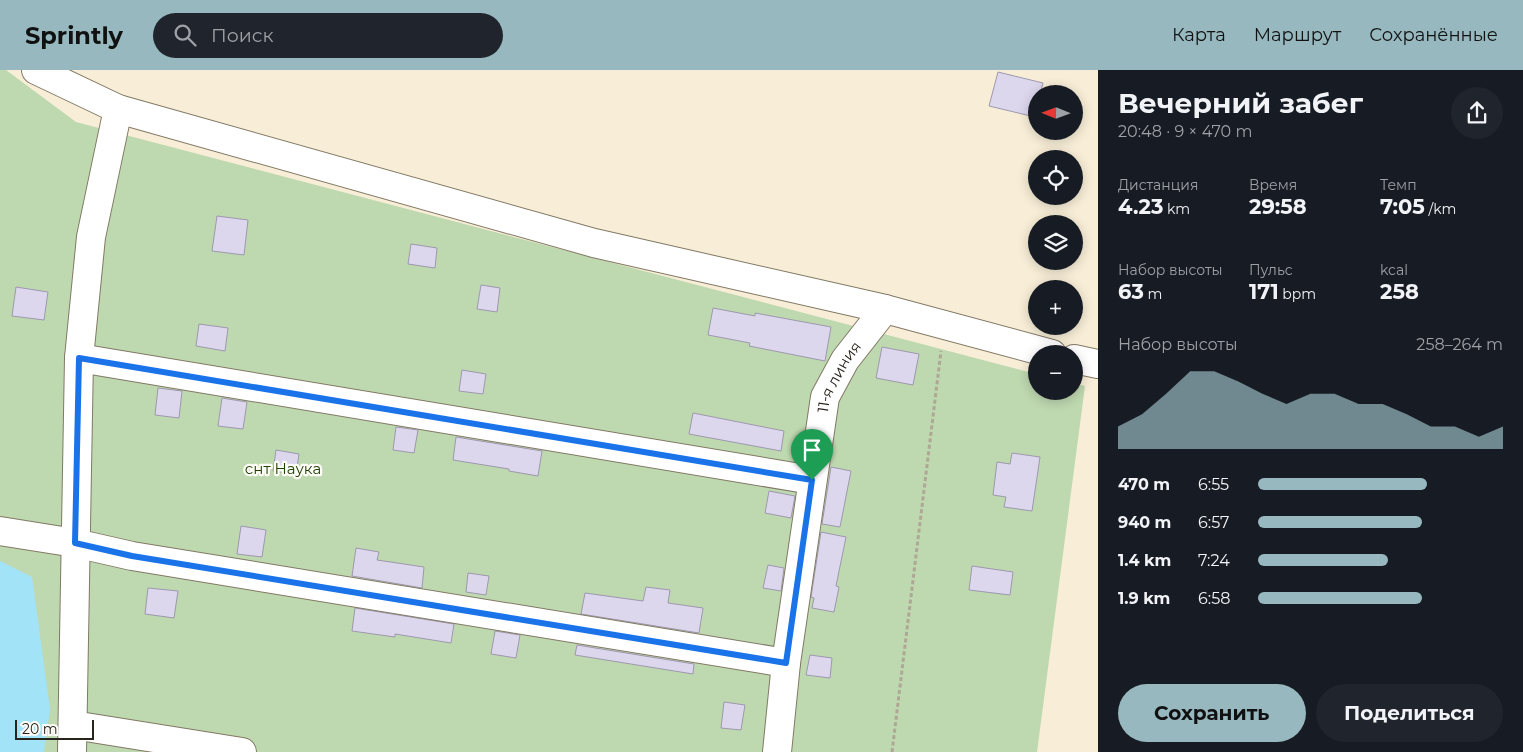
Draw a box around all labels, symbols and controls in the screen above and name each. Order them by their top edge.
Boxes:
search box [153,13,503,58]
text: Sprintly [25,21,123,50]
icon: search [171,21,199,49]
text: Поиск [211,24,274,47]
text: Карта [1172,24,1226,46]
text: Маршрут [1254,24,1341,46]
text: Сохранённые [1369,24,1498,46]
north arrow [1028,85,1082,140]
map controls [1028,85,1083,400]
text: Вечерний забег [1118,86,1363,120]
button: share [1451,87,1503,139]
text: 20:48 · 9 × 470 m [1118,122,1252,141]
button: locate [1028,150,1083,205]
text: Дистанция [1118,176,1198,194]
text: Время [1249,176,1297,194]
text: Темп [1380,176,1417,194]
text: 4.23 [1118,194,1163,219]
text: 29:58 [1249,194,1307,219]
text: 7:05 [1380,194,1425,219]
text: km [1163,200,1190,218]
text: /km [1425,200,1456,218]
button: layers [1028,215,1083,270]
text: Набор высоты [1118,261,1223,279]
text: Пульс [1249,261,1293,279]
text: kcal [1380,261,1408,279]
text: 63 [1118,279,1144,304]
text: 171 [1249,279,1279,304]
text: 258 [1380,279,1419,304]
button: + [1028,280,1083,335]
text: m [1144,285,1162,303]
text: bpm [1279,285,1316,303]
text: Набор высоты [1118,335,1238,354]
text: 258–264 m [1416,335,1503,354]
street label: 11-я линия [813,337,865,414]
button: − [1028,345,1083,400]
pin [791,429,833,480]
icon: arrive [798,436,826,464]
park label: снт Наука [245,459,321,478]
text: 470 m [1118,475,1170,494]
text: 6:55 [1198,475,1229,494]
text: 940 m [1118,513,1171,532]
text: 6:57 [1198,513,1229,532]
text: 1.4 km [1118,551,1171,570]
text: 7:24 [1198,551,1230,570]
text: 1.9 km [1118,589,1170,608]
text: 6:58 [1198,589,1230,608]
button: Сохранить [1118,684,1306,742]
button: Поделиться [1316,684,1503,742]
scale bar [15,717,94,740]
text: 20 m [22,720,58,738]

